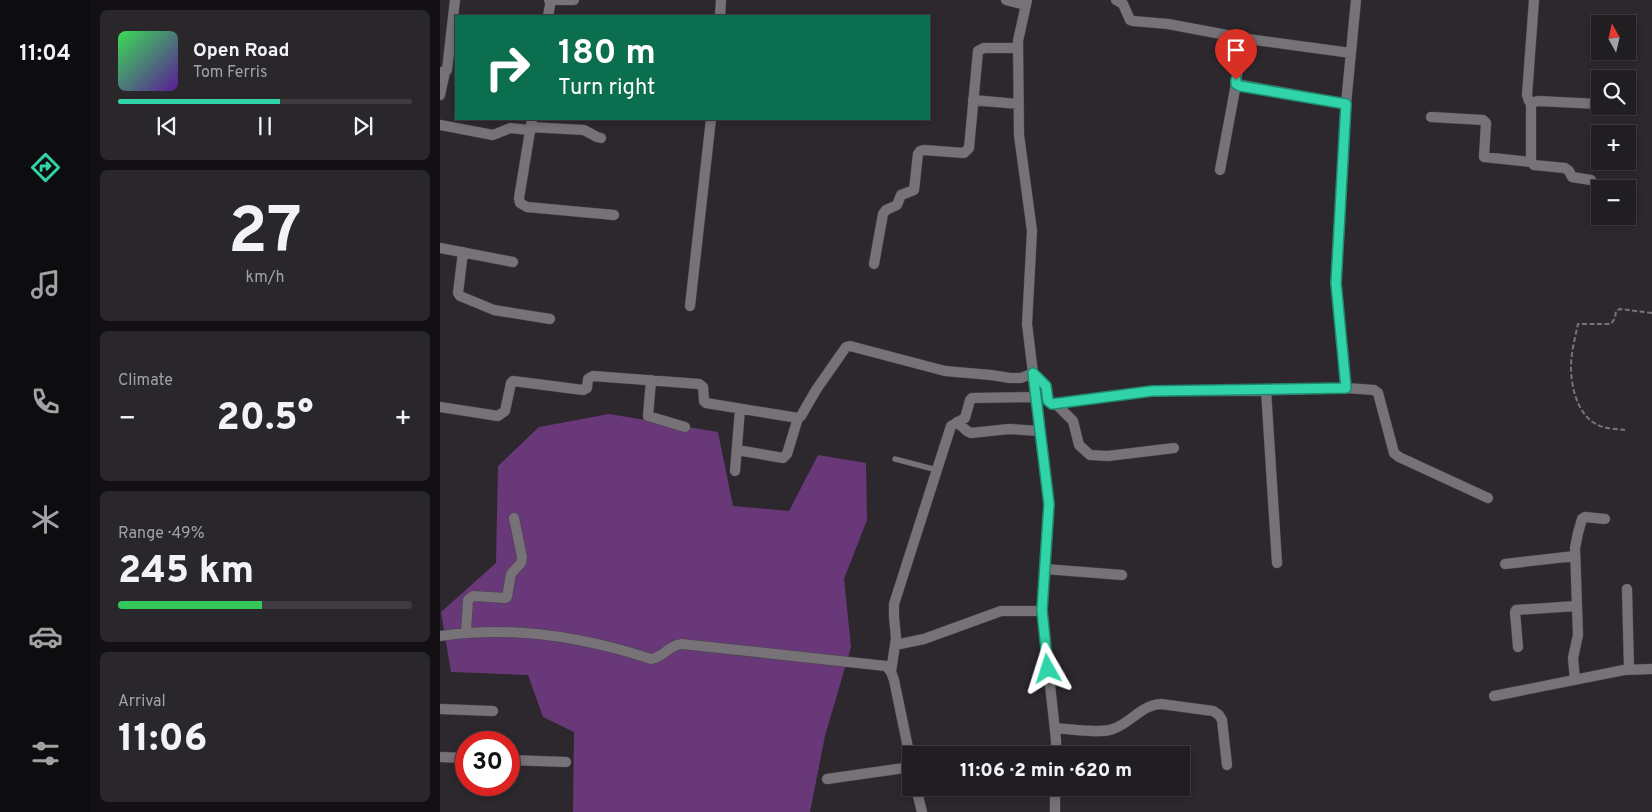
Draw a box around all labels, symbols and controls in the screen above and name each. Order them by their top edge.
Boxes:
north arrow [1591,15,1636,60]
map controls [1591,15,1636,225]
pin [1215,29,1257,80]
text: 180 m [558,32,656,76]
icon: right [475,35,540,100]
icon: arrive [1222,36,1250,64]
text: Open Road [193,39,289,63]
text: 11:04 [19,41,71,68]
text: Tom Ferris [193,63,267,83]
button: search [1591,70,1636,115]
text: Turn right [558,75,655,102]
icon: previous [153,112,181,140]
icon: pause [251,112,279,140]
icon: next [349,112,377,140]
button: + [1591,125,1636,170]
icon: directions [28,150,63,185]
button: − [1591,180,1636,225]
text: 27 [228,194,302,276]
icon: music [28,267,63,302]
text: km/h [246,268,284,288]
text: Climate [118,371,173,391]
icon: phone [28,384,63,419]
text: 20.5° [217,395,313,444]
text: − [118,402,136,438]
text: + [394,402,412,438]
icon: climate [28,502,63,537]
text: Range · 49% [118,524,205,544]
text: 245 km [118,548,254,597]
icon: car [28,619,63,654]
position arrow [1021,642,1073,694]
text: Arrival [118,692,166,712]
text: 11:06 [118,716,207,765]
speed limit sign: 30 [455,731,520,796]
icon: filters [28,736,63,771]
text: 11:06 · 2 min · 620 m [960,759,1132,783]

